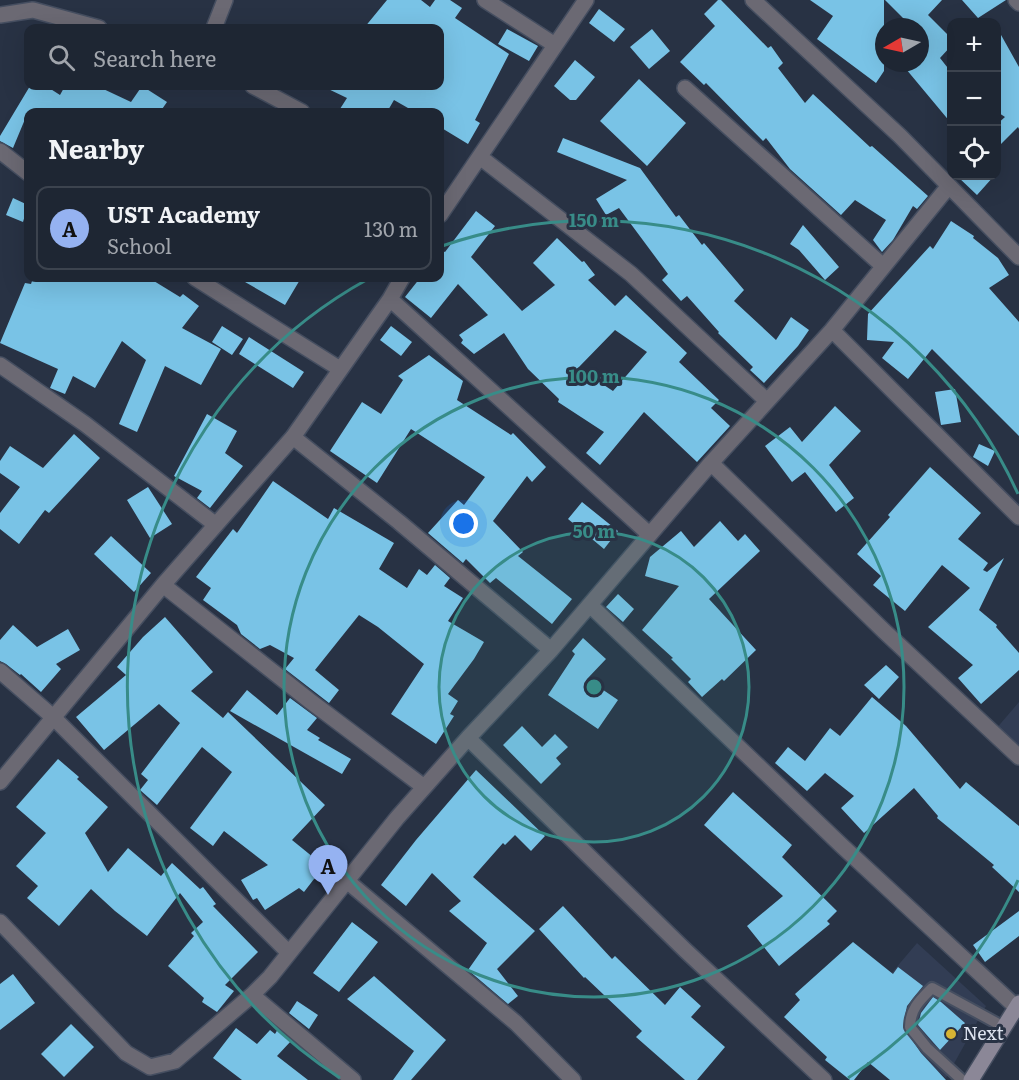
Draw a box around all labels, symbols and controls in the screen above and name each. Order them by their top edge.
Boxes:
north arrow [875,18,929,72]
map controls [947,18,1001,180]
button: + [947,18,1001,72]
search box [24,24,444,90]
icon: search [45,41,78,74]
text: Search here [93,41,216,74]
button: − [947,72,1001,126]
button: locate [947,126,1001,180]
text: Nearby [48,128,144,167]
text: UST Academy [107,197,260,230]
text: 150 m [569,206,619,233]
text: A [62,213,77,243]
text: 130 m [364,213,418,243]
text: School [107,230,172,260]
text: 100 m [568,362,620,389]
your location [449,509,478,538]
text: 50 m [573,517,615,544]
centre of rings [584,677,604,697]
pin: A [308,846,348,895]
place label: Next [963,1019,1004,1046]
marker: Next [944,1027,958,1041]

